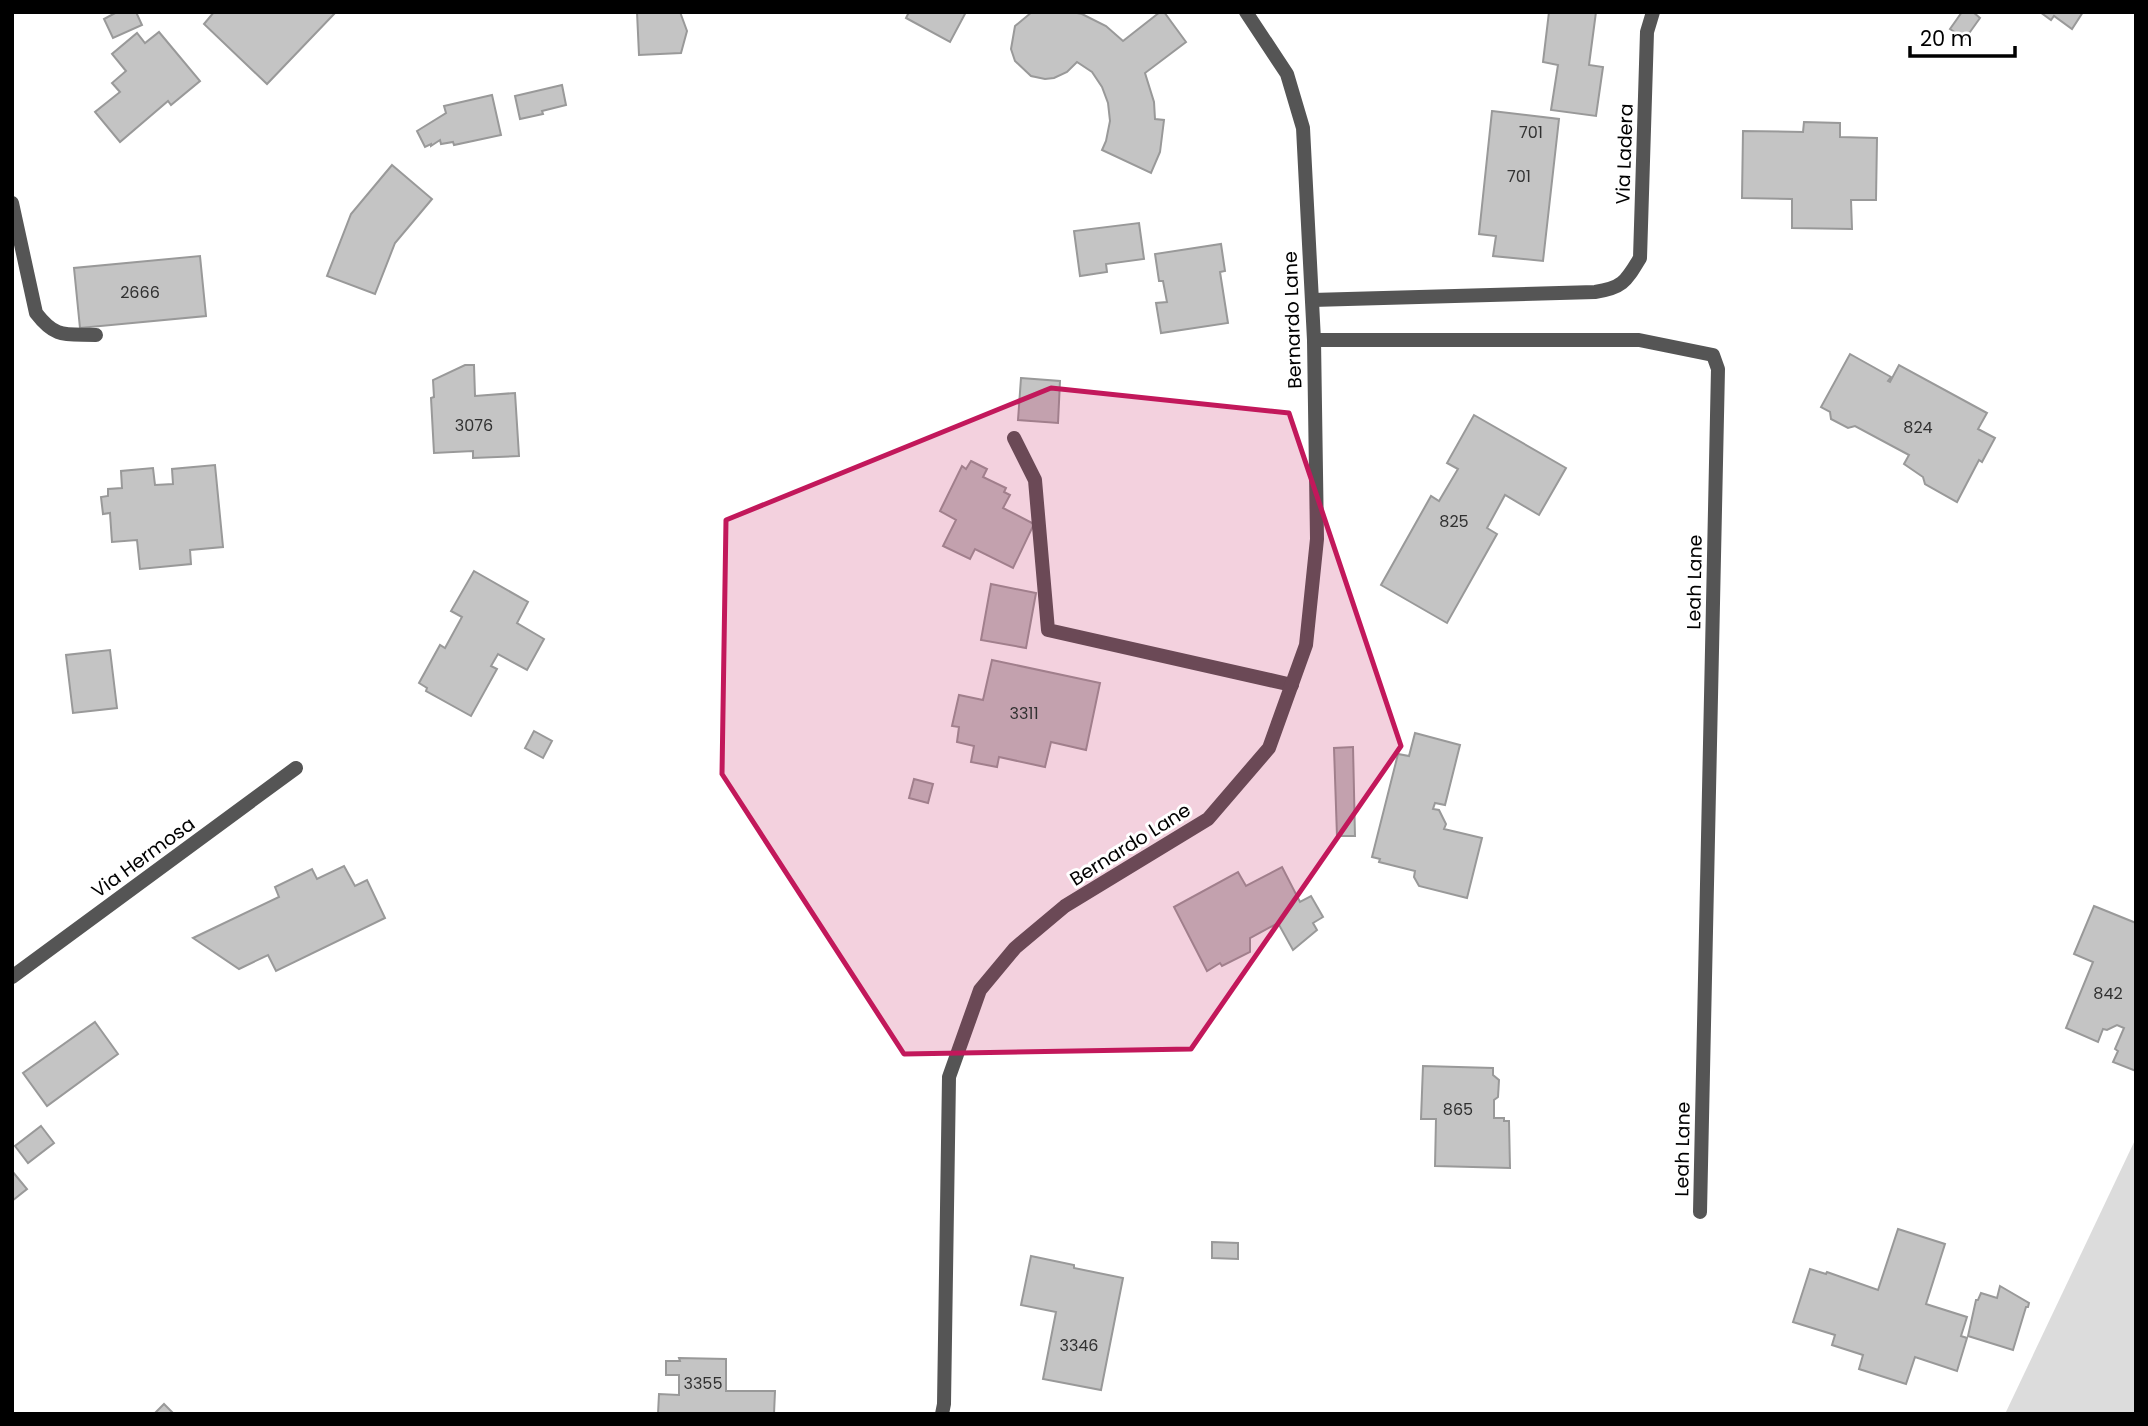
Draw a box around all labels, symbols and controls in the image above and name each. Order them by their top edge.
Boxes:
scale bar [1910,14,2015,58]
text: 20 m [1920,24,1973,53]
street label: Via Ladera [1609,103,1640,205]
house number: 701 [1519,121,1543,144]
house number: 701 [1507,165,1531,188]
street label: Bernardo Lane [1277,251,1308,389]
house number: 2666 [120,281,160,304]
house number: 3076 [455,414,493,437]
house number: 824 [1903,416,1933,439]
house number: 825 [1439,510,1469,533]
street label: Leah Lane [1680,534,1709,630]
house number: 3311 [1009,702,1039,725]
street label: Bernardo Lane [1065,796,1196,892]
street label: Via Hermosa [86,811,201,904]
house number: 842 [2093,982,2123,1005]
house number: 865 [1443,1098,1473,1121]
street label: Leah Lane [1668,1101,1697,1197]
house number: 3346 [1059,1334,1099,1357]
house number: 3355 [684,1372,722,1395]

